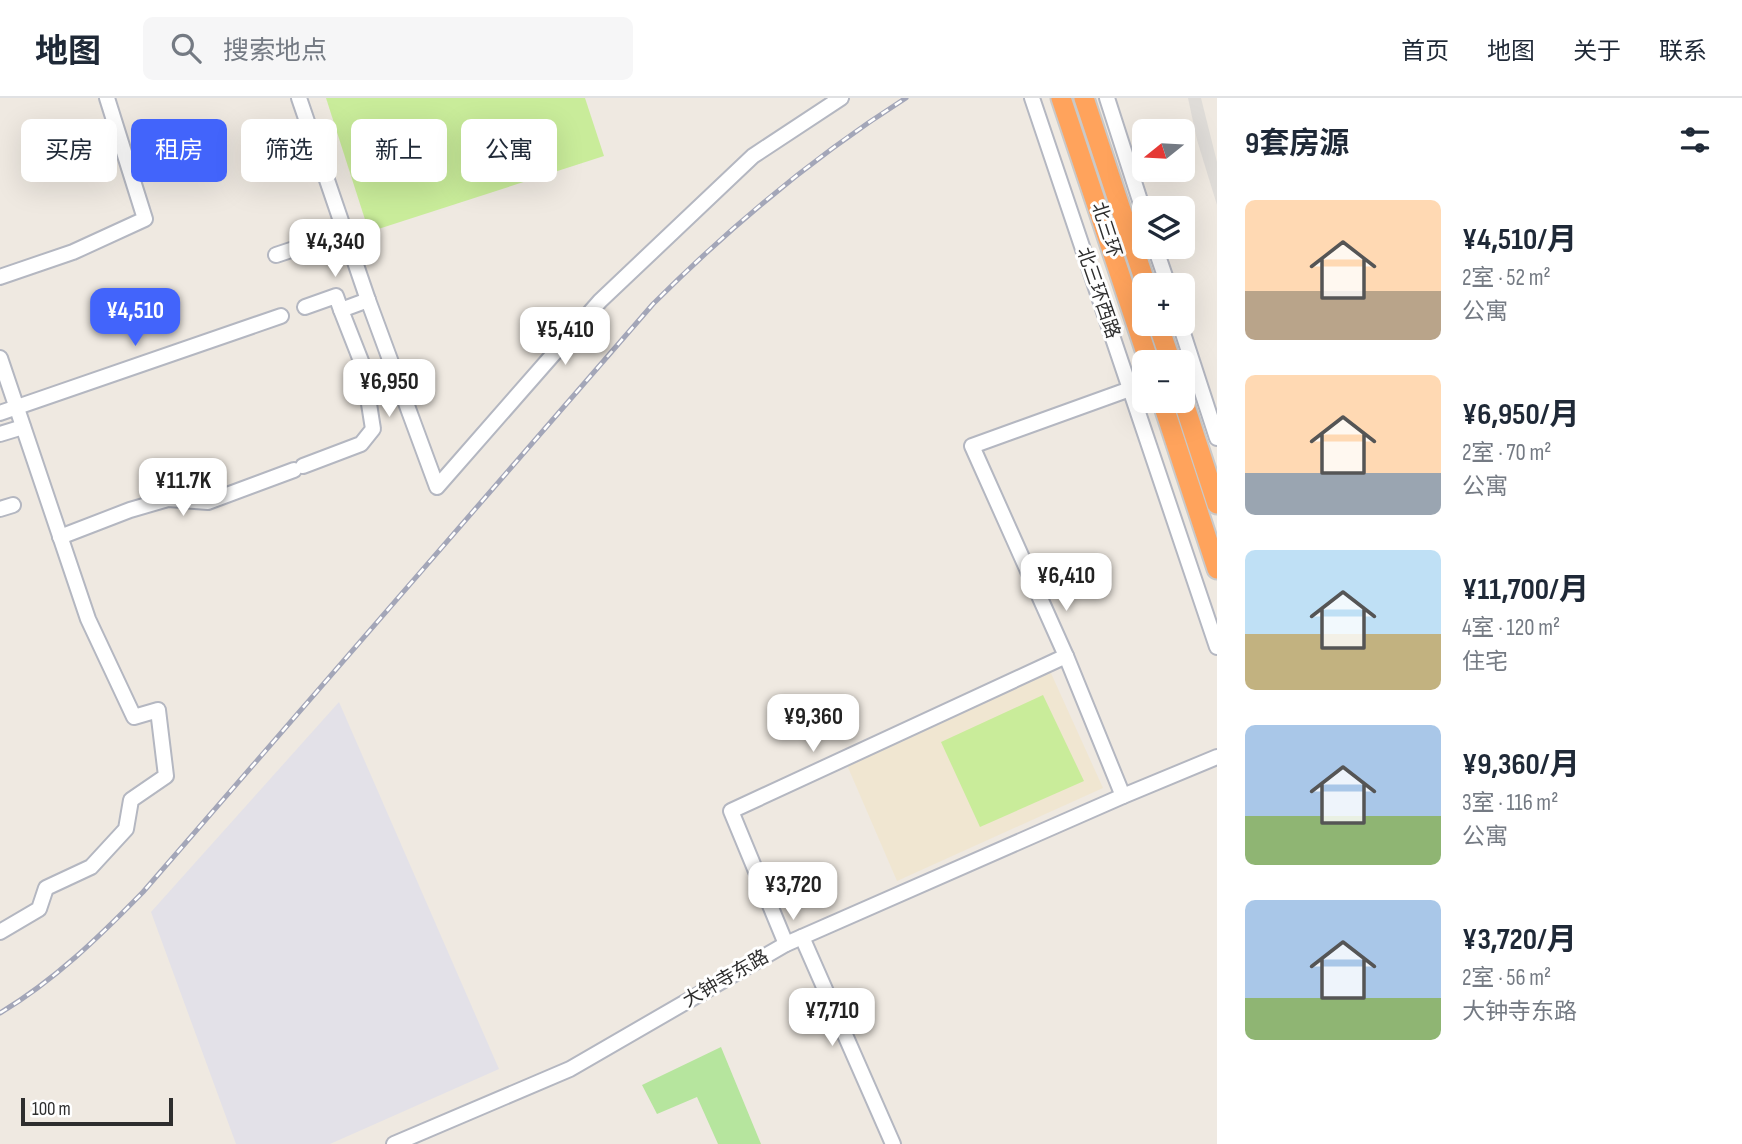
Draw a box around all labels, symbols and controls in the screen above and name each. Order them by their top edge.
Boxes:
search box [143,17,633,80]
icon: search [167,29,205,67]
text: 地图 [35,32,101,72]
text: 搜索地点 [223,36,327,67]
text: 首页 [1401,37,1449,66]
text: 地图 [1487,37,1535,66]
text: 关于 [1573,37,1621,66]
text: 联系 [1659,37,1707,66]
chip: 买房 [21,119,117,182]
chip: 租房 [131,119,227,182]
chip: 筛选 [241,119,337,182]
chip: 新上 [351,119,447,182]
chip: 公寓 [461,119,557,182]
north arrow [1132,119,1195,182]
map controls [1132,119,1195,413]
icon: filters [1676,121,1714,159]
text: 9套房源 [1245,126,1349,162]
button: layers [1132,196,1195,259]
street label: 北三环 [1086,199,1126,261]
pin: ¥4,340 [278,220,392,279]
text: ¥4,510/月 [1462,222,1577,258]
text: ¥4,340 [305,228,365,256]
icon: home [1301,228,1385,312]
street label: 北三环西路 [1072,244,1124,342]
text: 2室 · 52 m² [1462,264,1551,292]
button: + [1132,273,1195,336]
pin: ¥4,510 [78,288,192,348]
text: ¥4,510 [106,297,164,325]
text: 公寓 [1462,298,1508,326]
pin: ¥5,410 [508,308,622,367]
text: ¥5,410 [536,316,594,344]
button: − [1132,350,1195,413]
pin: ¥6,950 [332,360,446,419]
text: ¥6,950 [359,368,419,396]
text: ¥6,950/月 [1462,397,1580,433]
icon: home [1301,403,1385,487]
text: 2室 · 70 m² [1462,439,1551,467]
pin: ¥11.7K [126,458,240,518]
text: ¥11.7K [155,467,211,495]
text: 公寓 [1462,473,1508,501]
pin: ¥6,410 [1009,554,1123,613]
text: ¥6,410 [1037,562,1095,590]
text: ¥11,700/月 [1462,572,1589,608]
icon: home [1301,578,1385,662]
text: 4室 · 120 m² [1462,614,1560,642]
text: 住宅 [1462,648,1508,676]
pin: ¥9,360 [756,694,870,754]
text: ¥9,360 [783,703,843,731]
text: ¥9,360/月 [1462,747,1580,783]
icon: home [1301,753,1385,837]
text: 3室 · 116 m² [1462,789,1558,817]
text: 公寓 [1462,823,1508,851]
pin: ¥3,720 [736,862,850,922]
text: ¥3,720 [764,871,822,899]
text: ¥3,720/月 [1462,922,1577,958]
icon: home [1301,928,1385,1012]
street label: 大钟寺东路 [679,945,773,1013]
text: 2室 · 56 m² [1462,964,1551,992]
pin: ¥7,710 [775,988,889,1048]
text: ¥7,710 [805,997,859,1025]
text: 大钟寺东路 [1462,998,1577,1026]
scale bar [21,1095,173,1127]
text: 100 m [32,1098,71,1121]

